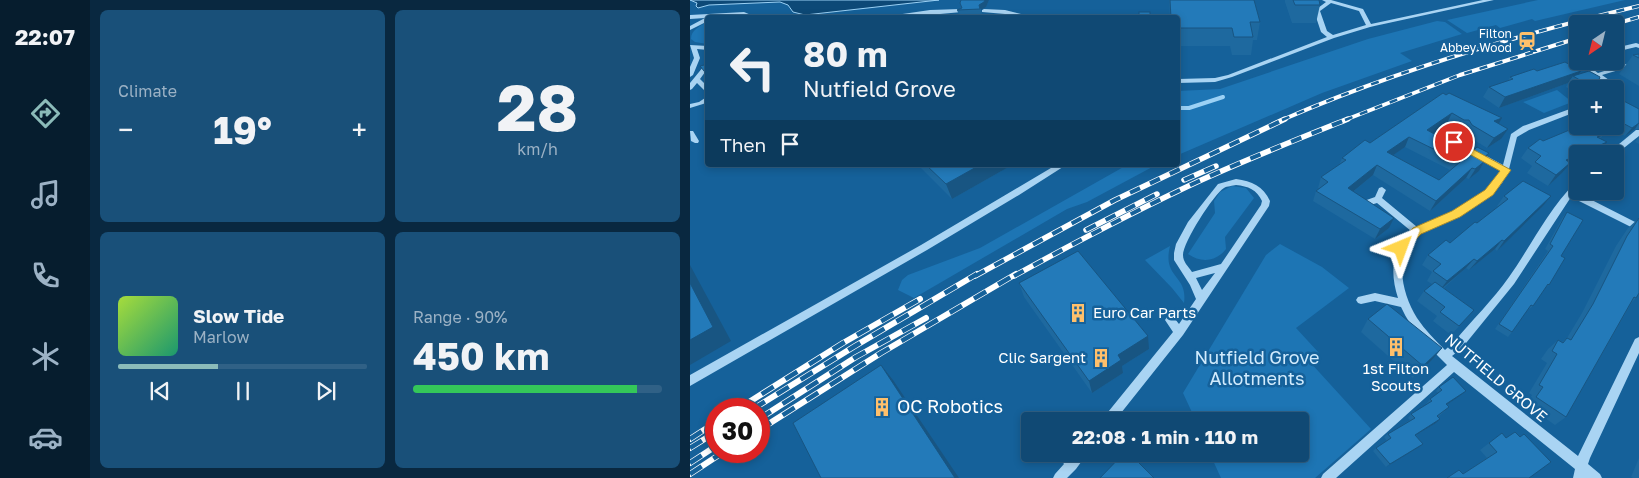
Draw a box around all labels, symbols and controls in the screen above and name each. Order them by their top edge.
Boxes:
north arrow [1569,15,1624,70]
map controls [1569,15,1624,200]
text: 22:07 [15,23,75,50]
place label: Filton Abbey Wood [1440,26,1512,55]
station icon: Filton Abbey Wood [1516,30,1538,52]
text: 80 m [803,33,888,75]
icon: left [720,35,785,100]
text: 28 [497,67,578,145]
text: Nutfield Grove [803,75,956,102]
button: + [1569,80,1624,135]
text: Climate [118,81,177,101]
icon: directions [28,96,63,131]
text: 19° [213,107,272,152]
text: − [118,113,133,146]
text: + [352,113,367,146]
pin [1433,121,1475,163]
icon: arrive [1440,128,1468,156]
icon: arrive [776,130,804,158]
text: Then [720,133,766,156]
text: km/h [517,139,558,159]
button: − [1569,145,1624,200]
icon: music [28,177,63,212]
position arrow [1374,221,1426,273]
icon: phone [28,258,63,293]
building icon: Euro Car Parts [1067,302,1089,324]
place label: Euro Car Parts [1093,303,1196,321]
text: Slow Tide [193,304,284,327]
text: Range · 90% [413,307,508,327]
text: Marlow [193,327,249,347]
street label: NUTFIELD GROVE [1442,329,1551,425]
text: 450 km [413,333,549,378]
building icon: 1st Filton Scouts [1385,336,1407,358]
icon: climate [28,339,63,374]
park label: Nutfield Grove Allotments [1195,346,1319,389]
building icon: Clic Sargent [1090,347,1112,369]
place label: Clic Sargent [998,348,1086,366]
place label: 1st Filton Scouts [1363,359,1429,394]
icon: previous [146,377,174,405]
icon: pause [229,377,257,405]
icon: next [312,377,340,405]
place label: OC Robotics [897,395,1003,417]
building icon: OC Robotics [871,396,893,418]
speed limit sign: 30 [705,398,770,463]
icon: car [28,420,63,455]
text: 22:08 · 1 min · 110 m [1072,425,1258,448]

